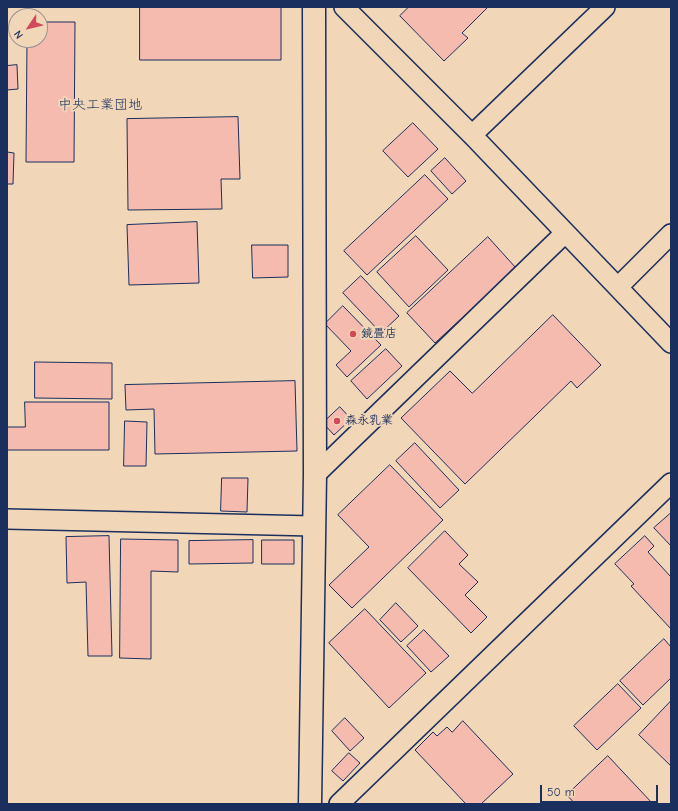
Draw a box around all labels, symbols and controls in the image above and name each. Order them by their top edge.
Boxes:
north arrow [8,8,48,48]
text: N [11,28,26,41]
district label: 中央工業団地 [58,97,142,113]
place label: 鏡畳店 [361,327,397,341]
marker: 鏡畳店 [348,329,358,339]
place label: 森永乳業 [345,414,393,428]
marker: 森永乳業 [332,416,342,426]
scale bar [542,777,660,803]
text: 50 m [547,785,575,799]

